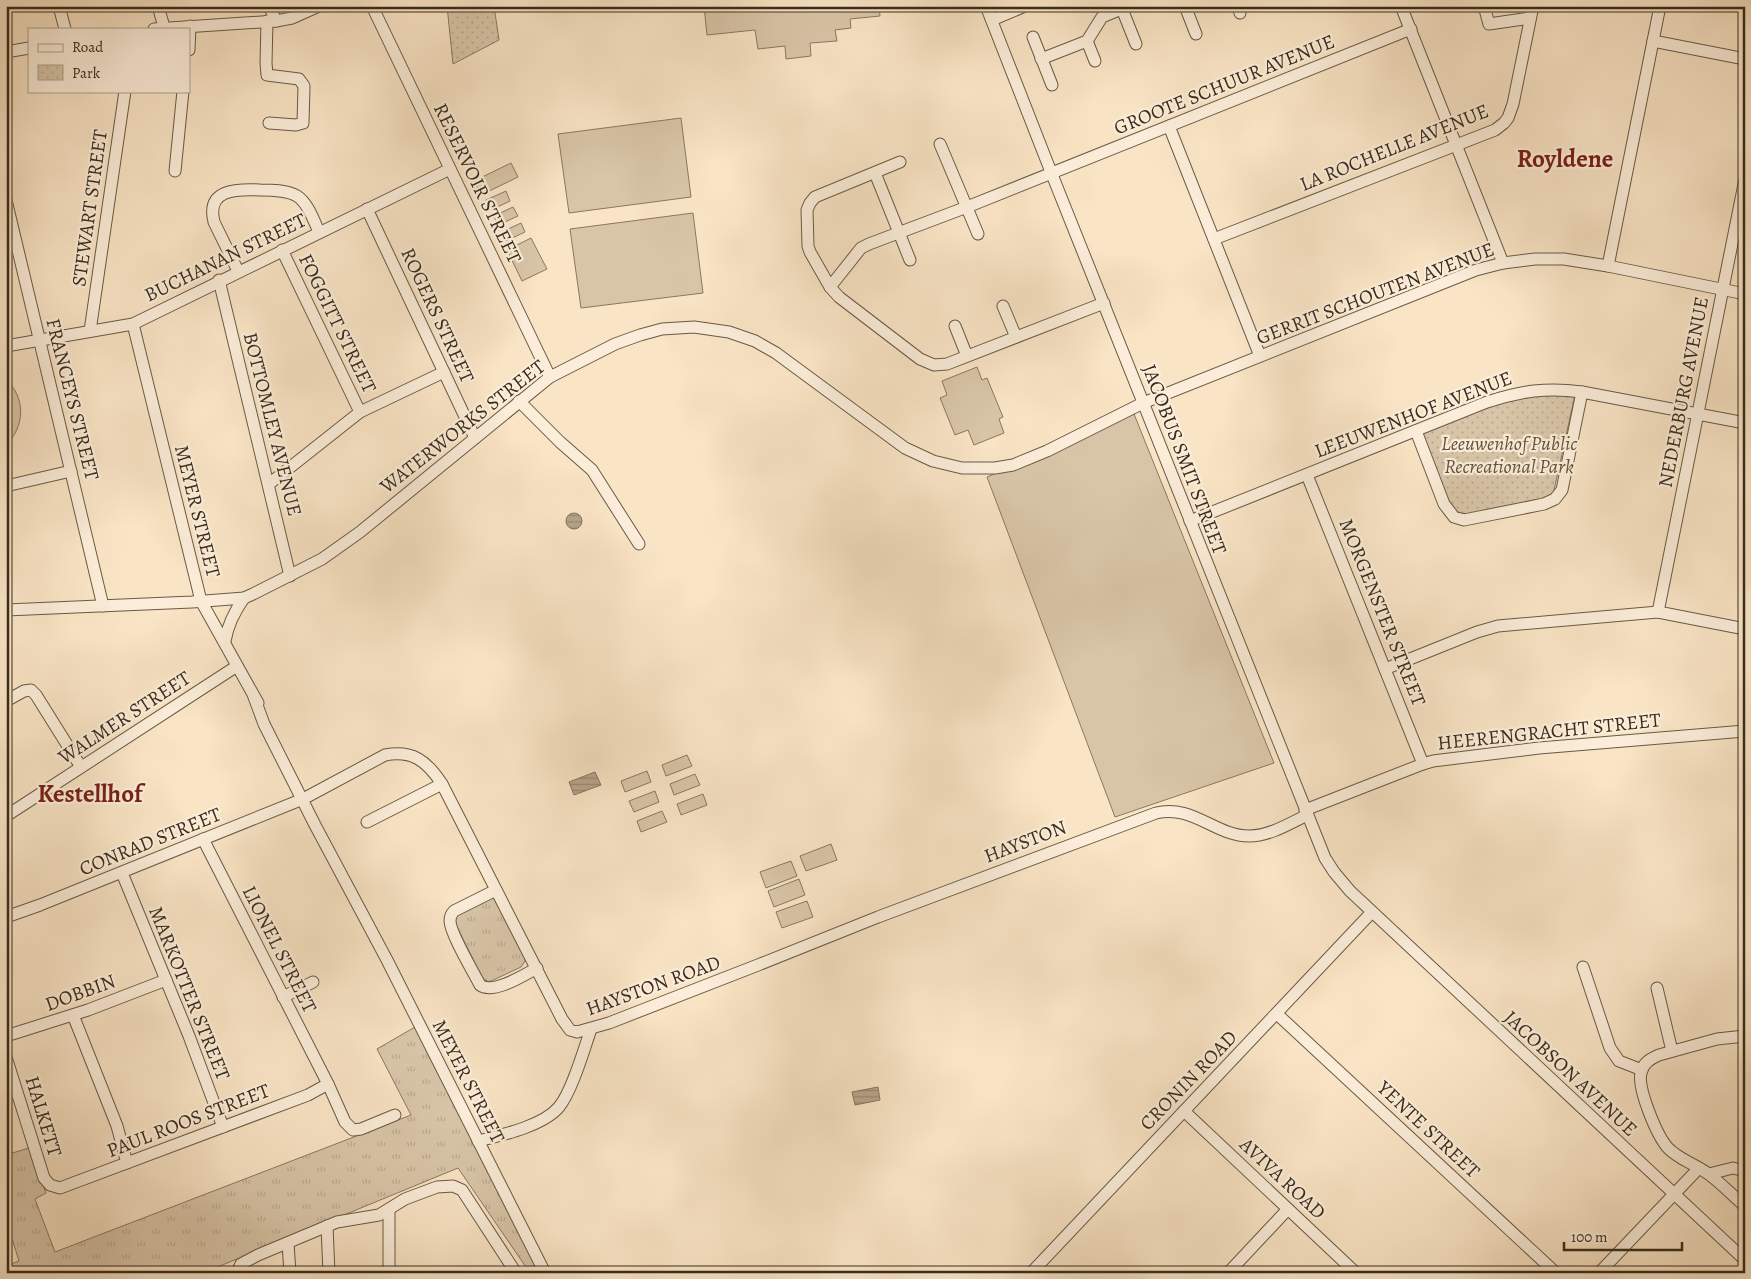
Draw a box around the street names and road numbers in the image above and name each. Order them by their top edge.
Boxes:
street label: GROOTE SCHUUR AVENUE [1110,28,1339,141]
street label: LA ROCHELLE AVENUE [1296,97,1493,198]
street label: RESERVOIR STREET [427,99,528,268]
street label: STEWART STREET [65,128,114,288]
street label: BUCHANAN STREET [140,206,311,308]
street label: GERRIT SCHOUTEN AVENUE [1252,236,1498,351]
street label: ROGERS STREET [394,243,481,387]
street label: FOGGITT STREET [292,249,383,397]
street label: NEDERBURG AVENUE [1652,294,1715,490]
street label: FRANCEYS STREET [39,315,106,483]
street label: BOTTOMLEY AVENUE [237,329,308,519]
street label: WATERWORKS STREET [373,353,551,500]
street label: JACOBUS SMIT STREET [1136,360,1233,558]
street label: LEEUWENHOF AVENUE [1310,364,1516,465]
street label: MEYER STREET [168,442,227,580]
street label: MORGENSTER STREET [1333,514,1433,710]
street label: WALMER STREET [52,664,196,771]
street label: HEERENGRACHT STREET [1436,706,1662,757]
street label: CONRAD STREET [75,801,225,882]
street label: HAYSTON [980,813,1070,869]
street label: LIONEL STREET [236,881,323,1018]
street label: MARKOTTER STREET [142,902,237,1084]
street label: HAYSTON ROAD [582,949,724,1022]
street label: DOBBIN [41,967,119,1018]
street label: JACOBSON AVENUE [1498,1004,1643,1142]
street label: MEYER STREET [426,1015,511,1148]
street label: CRONIN ROAD [1134,1024,1243,1136]
street label: HALKETT [19,1073,69,1160]
street label: YENTE STREET [1371,1074,1486,1184]
street label: PAUL ROOS STREET [103,1077,274,1164]
street label: AVIVA ROAD [1233,1131,1332,1225]

